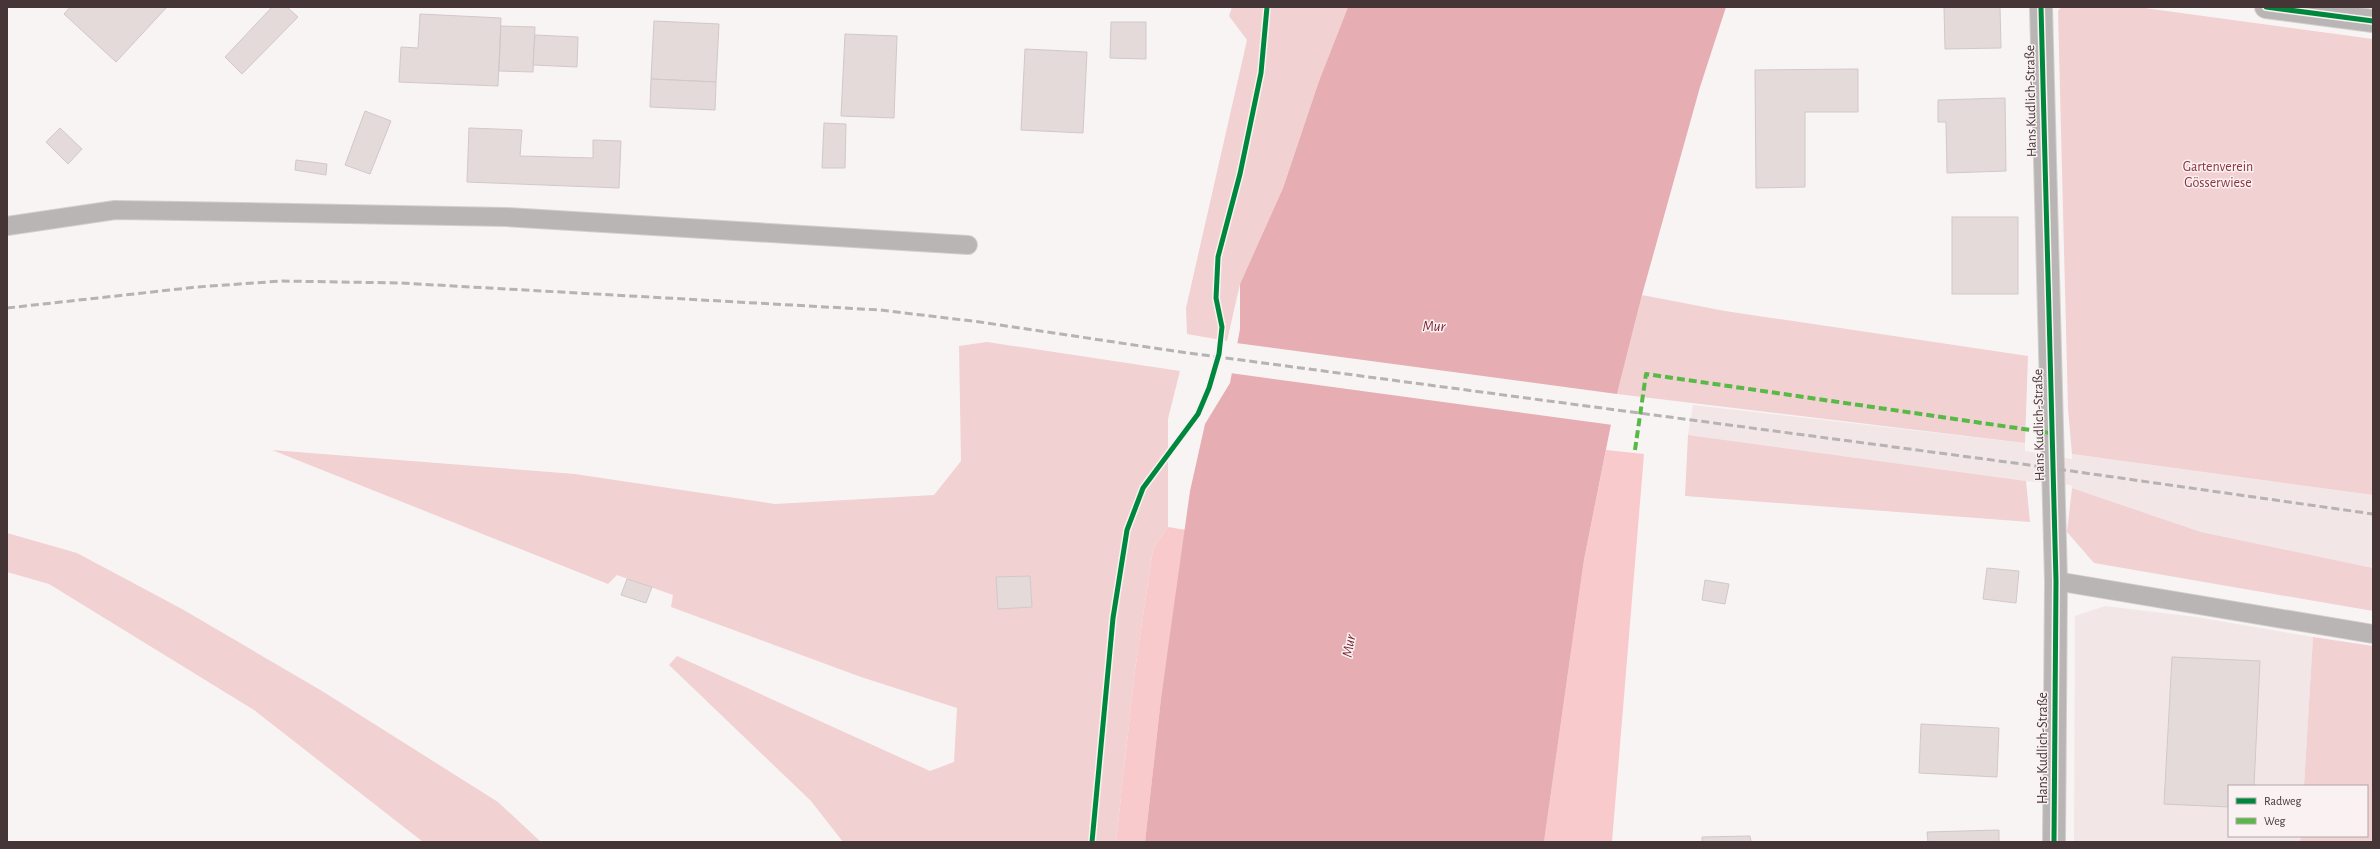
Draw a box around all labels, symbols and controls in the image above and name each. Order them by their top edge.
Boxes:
street label: Hans Kudlich-Straße [2023,45,2039,157]
park label: Gartenverein Gösserwiese [2183,160,2253,190]
water label: Mur [1423,319,1447,334]
street label: Hans Kudlich-Straße [2031,369,2047,481]
water label: Mur [1340,632,1359,659]
street label: Hans Kudlich-Straße [2036,692,2050,804]
legend [2228,785,2368,837]
text: Radweg [2264,795,2301,807]
text: Weg [2264,815,2286,827]

